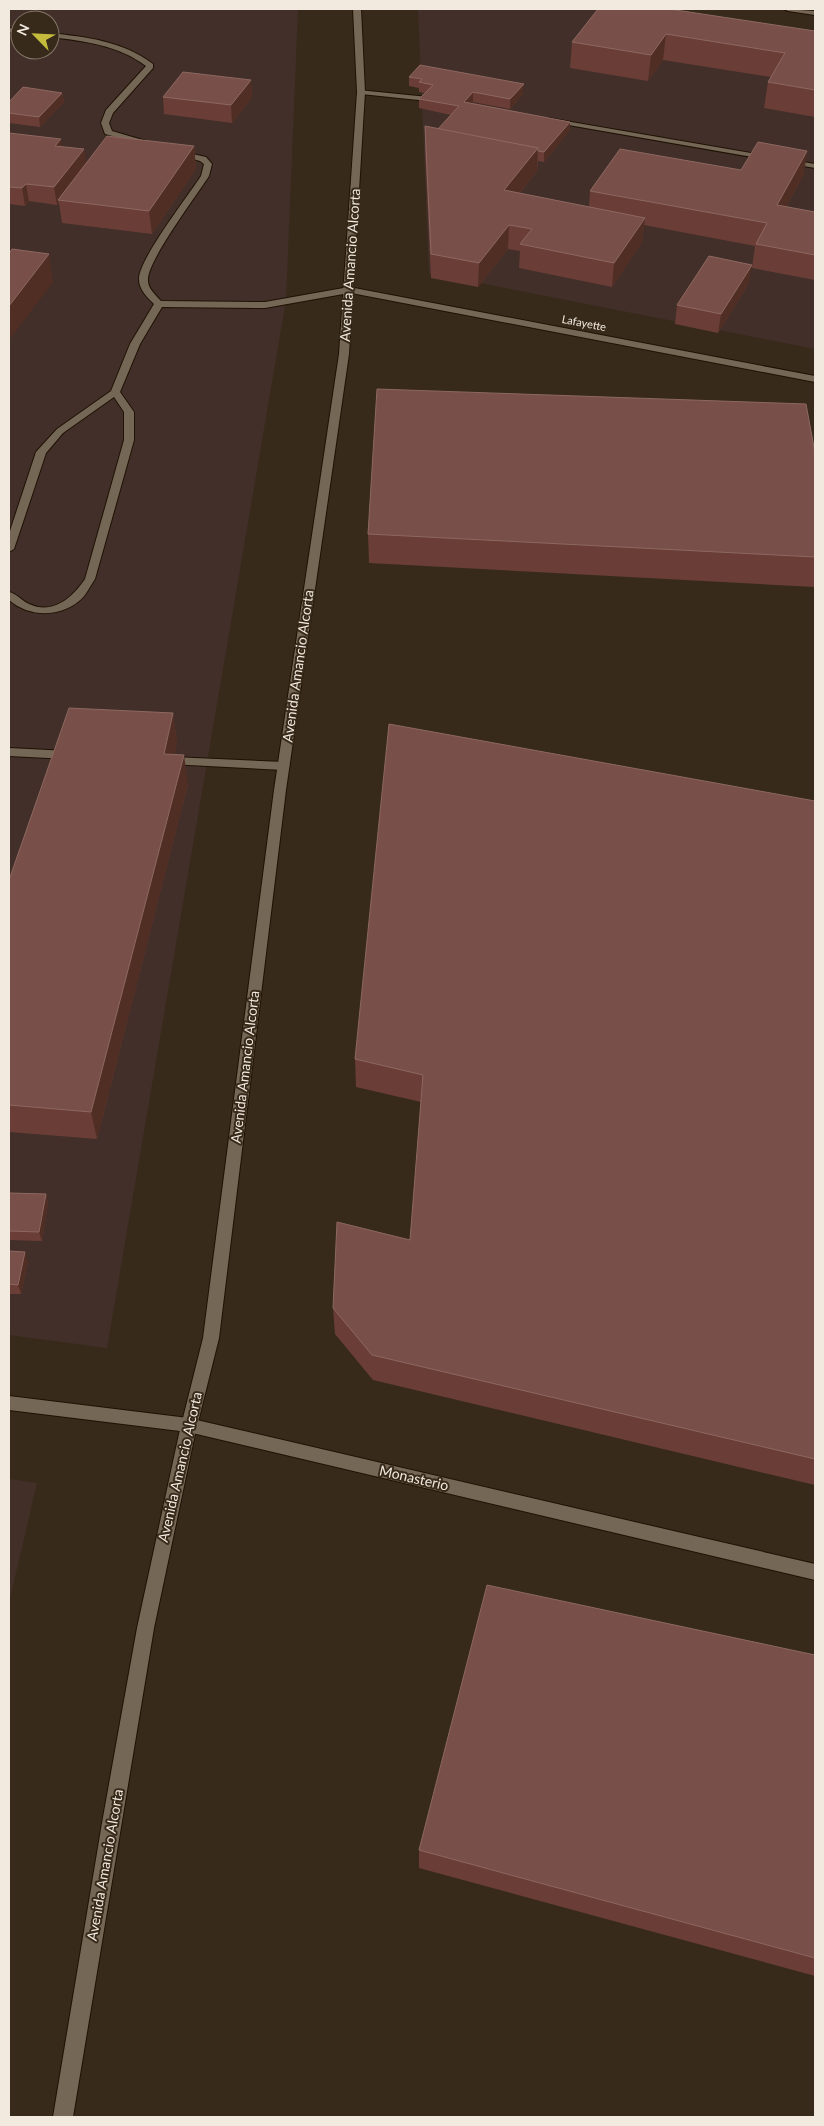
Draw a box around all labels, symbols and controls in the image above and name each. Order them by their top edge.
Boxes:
north arrow [10,10,60,60]
text: N [13,21,33,38]
street label: Avenida Amancio Alcorta [336,188,363,342]
street label: Lafayette [561,312,607,333]
street label: Avenida Amancio Alcorta [278,589,317,743]
street label: Avenida Amancio Alcorta [227,990,262,1144]
street label: Avenida Amancio Alcorta [154,1390,205,1544]
street label: Monasterio [378,1461,450,1494]
street label: Avenida Amancio Alcorta [83,1788,126,1942]

